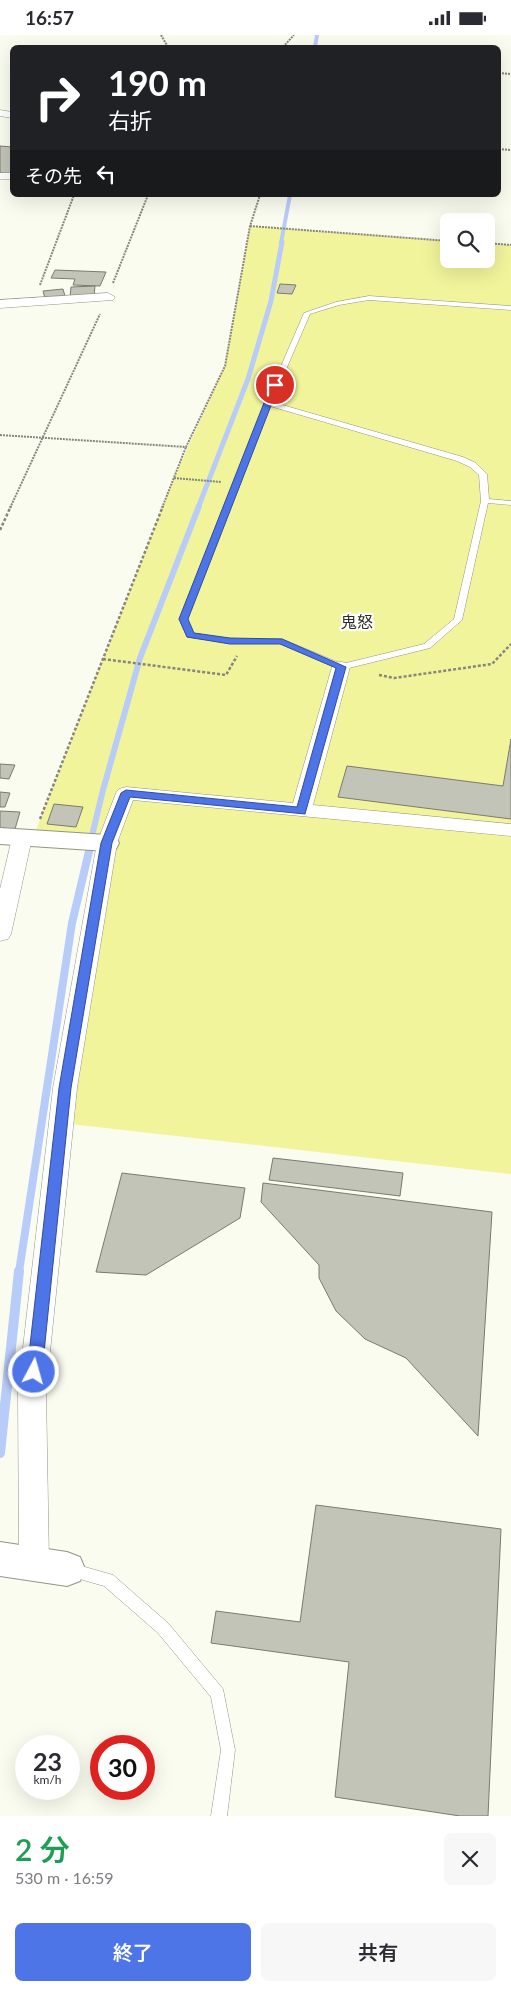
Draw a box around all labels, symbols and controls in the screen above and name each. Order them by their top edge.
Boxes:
text: 16:57 [25,6,74,29]
text: 190 m [108,61,207,103]
icon: right [25,65,90,130]
text: 右折 [108,107,152,134]
icon: left [92,160,120,188]
text: その先 [25,164,82,187]
map controls [440,213,495,268]
button: search [440,213,495,268]
pin [254,364,296,406]
icon: arrive [261,371,289,399]
district label: 鬼怒 [341,612,373,631]
position arrow [7,1345,59,1397]
speed limit sign: 30 [90,1735,155,1800]
text: 23 [33,1746,62,1776]
text: km/h [33,1772,62,1787]
text: 2 分 [15,1831,70,1867]
button: close [444,1833,496,1885]
text: 530 m · 16:59 [15,1868,114,1887]
button: 終了 [15,1923,251,1981]
button: 共有 [261,1923,496,1981]

